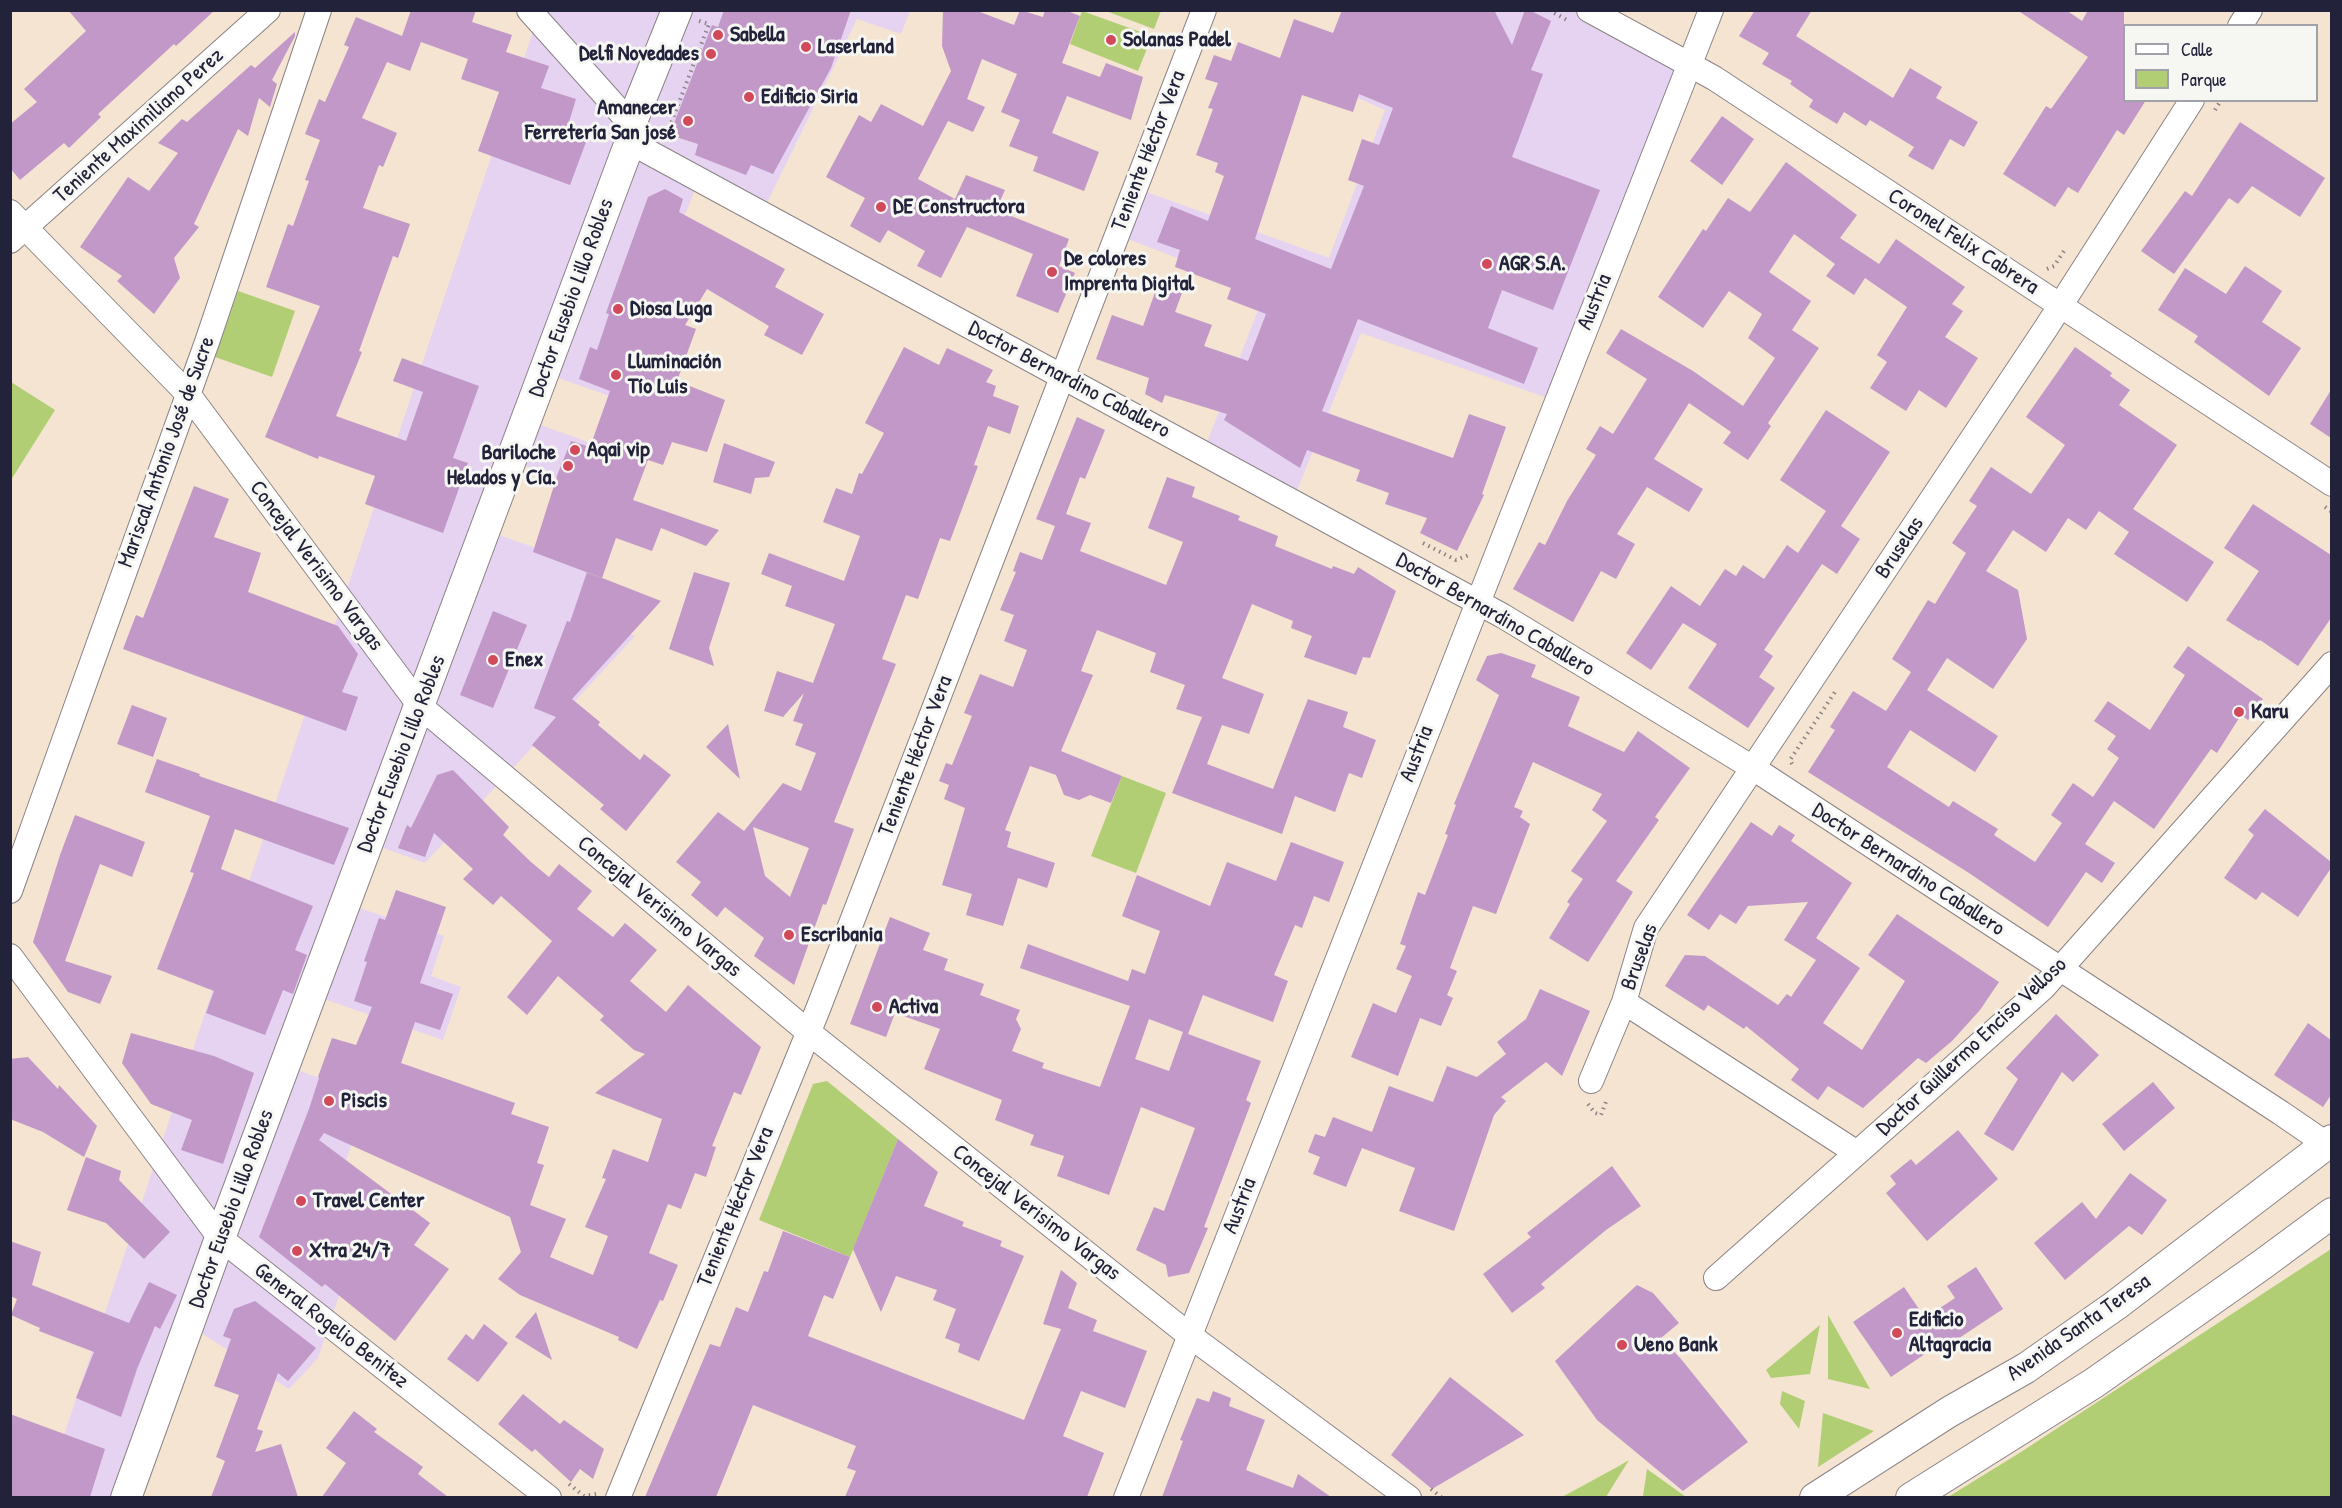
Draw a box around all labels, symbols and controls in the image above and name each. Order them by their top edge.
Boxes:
place label: Sabella [730,22,785,48]
legend [2123,24,2318,102]
place label: Solanas Padel [1123,27,1231,53]
marker: Sabella [711,28,725,42]
marker: Solanas Padel [1104,33,1118,47]
place label: Laserland [818,34,894,60]
text: Calle [2181,37,2213,62]
marker: Laserland [799,40,813,54]
place label: Delfi Novedades [579,41,699,67]
street label: Teniente Maximiliano Perez [49,43,229,209]
marker: Delfi Novedades [704,47,718,61]
street label: Teniente Héctor Vera [1106,67,1192,235]
text: Parque [2181,67,2226,92]
place label: Edificio Siria [761,84,857,110]
marker: Edificio Siria [742,90,756,104]
place label: Amanecer Ferretería San josé [525,95,676,146]
marker: Amanecer Ferretería San josé [681,114,695,128]
street label: Coronel Felix Cabrera [1883,183,2043,301]
place label: DE Constructora [893,194,1024,220]
street label: Doctor Eusebio Lillo Robles [524,195,620,401]
marker: DE Constructora [874,200,888,214]
place label: De colores Imprenta Digital [1064,246,1194,298]
place label: AGR S.A. [1499,251,1566,277]
marker: AGR S.A. [1480,257,1494,271]
marker: De colores Imprenta Digital [1045,265,1059,279]
street label: Austria [1572,270,1618,334]
place label: Diosa Luga [630,296,712,322]
marker: Diosa Luga [611,302,625,316]
street label: Doctor Bernardino Caballero [964,316,1174,444]
street label: Mariscal Antonio José de Sucre [113,333,221,571]
place label: Lluminación Tío Luis [628,349,722,400]
marker: Lluminación Tío Luis [609,368,623,382]
place label: Aqai vip [587,437,650,463]
place label: Bariloche Helados y Cía. [447,440,556,492]
marker: Aqai vip [568,443,582,457]
marker: Bariloche Helados y Cía. [561,459,575,473]
street label: Concejal Verisimo Vargas [243,476,389,656]
street label: Bruselas [1870,512,1930,584]
street label: Doctor Bernardino Caballero [1391,547,1599,683]
place label: Enex [505,647,543,673]
street label: Doctor Eusebio Lillo Robles [352,652,452,856]
marker: Enex [486,653,500,667]
street label: Teniente Héctor Vera [873,672,959,840]
place label: Karu [2251,699,2288,725]
marker: Karu [2232,705,2246,719]
street label: Austria [1394,722,1440,786]
street label: Doctor Bernardino Caballero [1807,798,2009,942]
street label: Concejal Verisimo Vargas [572,831,746,983]
street label: Bruselas [1616,920,1664,994]
place label: Escribania [801,922,882,948]
marker: Escribania [782,928,796,942]
street label: Doctor Guillermo Enciso Velloso [1872,952,2072,1142]
place label: Activa [889,994,938,1020]
marker: Activa [870,1000,884,1014]
place label: Piscis [341,1088,387,1114]
marker: Piscis [322,1094,336,1108]
street label: Doctor Eusebio Lillo Robles [184,1106,280,1312]
street label: Teniente Héctor Vera [692,1123,780,1291]
street label: Concejal Verisimo Vargas [947,1139,1125,1287]
street label: Austria [1217,1174,1263,1238]
place label: Travel Center [313,1188,424,1214]
marker: Travel Center [294,1194,308,1208]
place label: Xtra 24/7 [309,1238,391,1264]
marker: Xtra 24/7 [290,1244,304,1258]
street label: General Rogelio Benitez [249,1258,413,1394]
street label: Avenida Santa Teresa [2002,1269,2156,1387]
place label: Edificio Altagracia [1909,1307,1991,1358]
marker: Edificio Altagracia [1890,1326,1904,1340]
place label: Ueno Bank [1634,1332,1718,1358]
marker: Ueno Bank [1615,1338,1629,1352]

